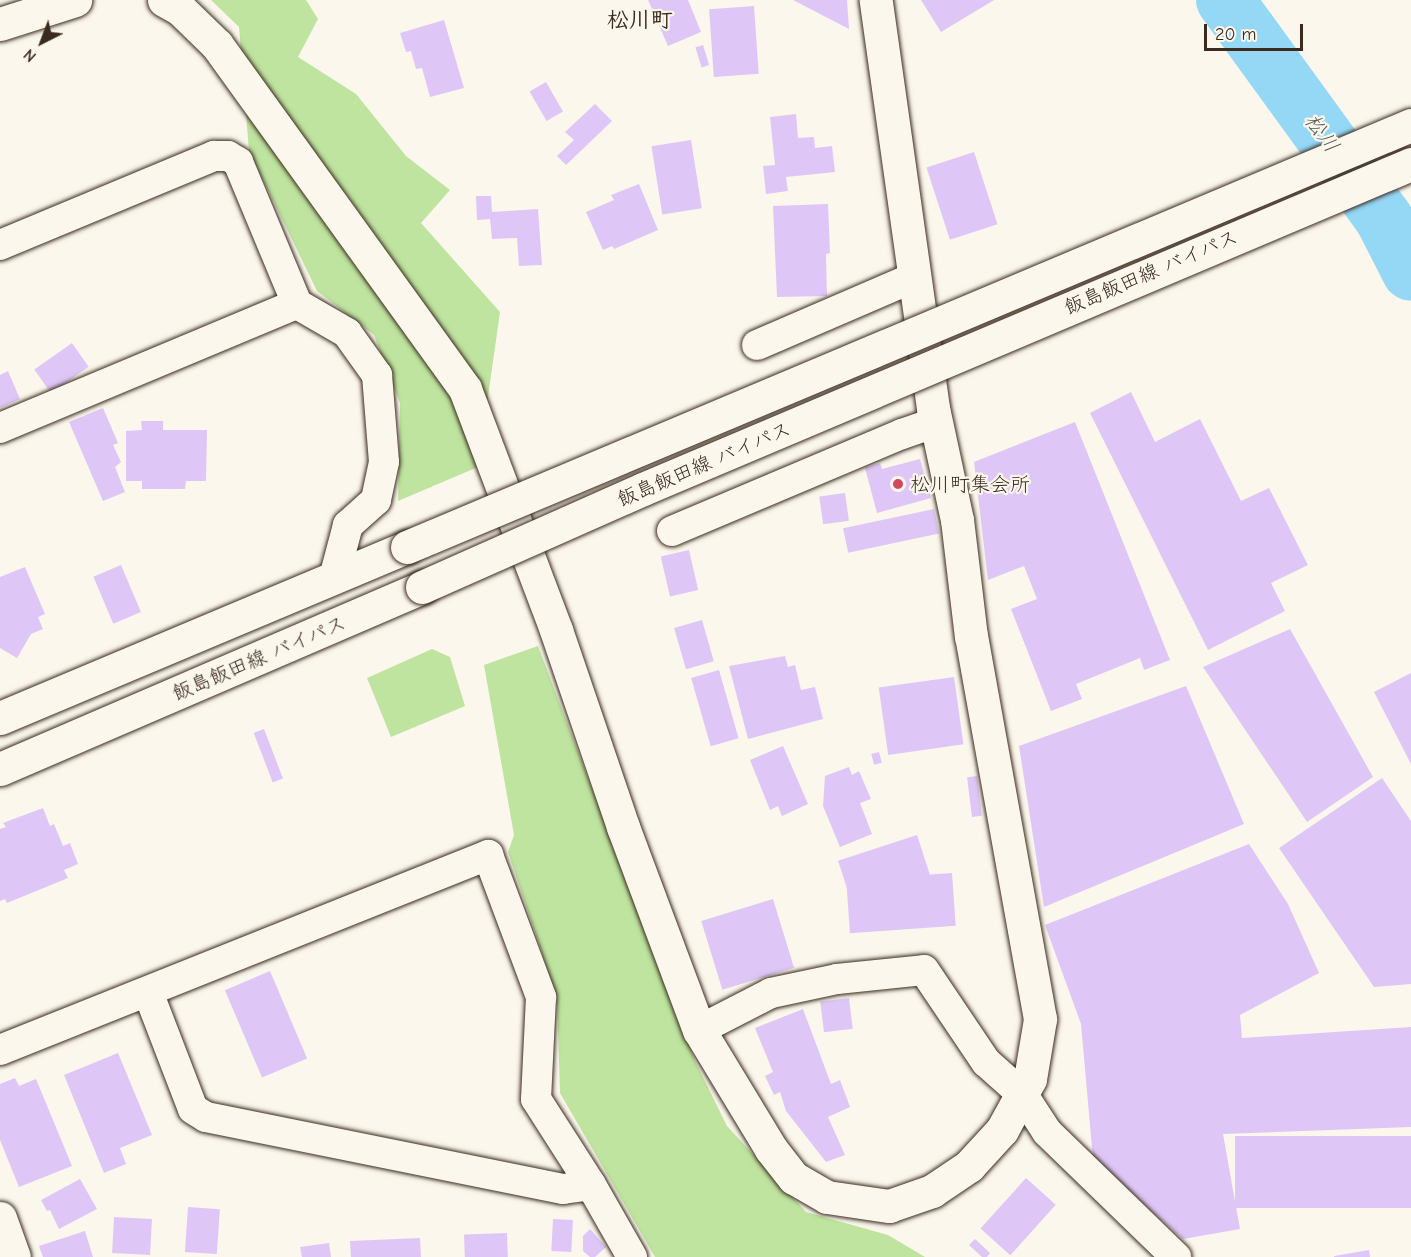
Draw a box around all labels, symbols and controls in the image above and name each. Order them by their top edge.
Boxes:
district label: 松川町 [607,8,673,34]
north arrow [12,12,72,72]
scale bar [1207,12,1306,50]
text: 20 m [1215,24,1256,45]
text: N [20,45,40,66]
water label: 松川 [1299,109,1345,157]
street label: 飯島飯田線 バイパス [1060,224,1242,320]
street label: 飯島飯田線 バイパス [613,416,795,512]
place label: 松川町集会所 [910,472,1030,496]
marker: 松川町集会所 [891,477,905,491]
street label: 飯島飯田線 バイパス [168,610,350,706]

